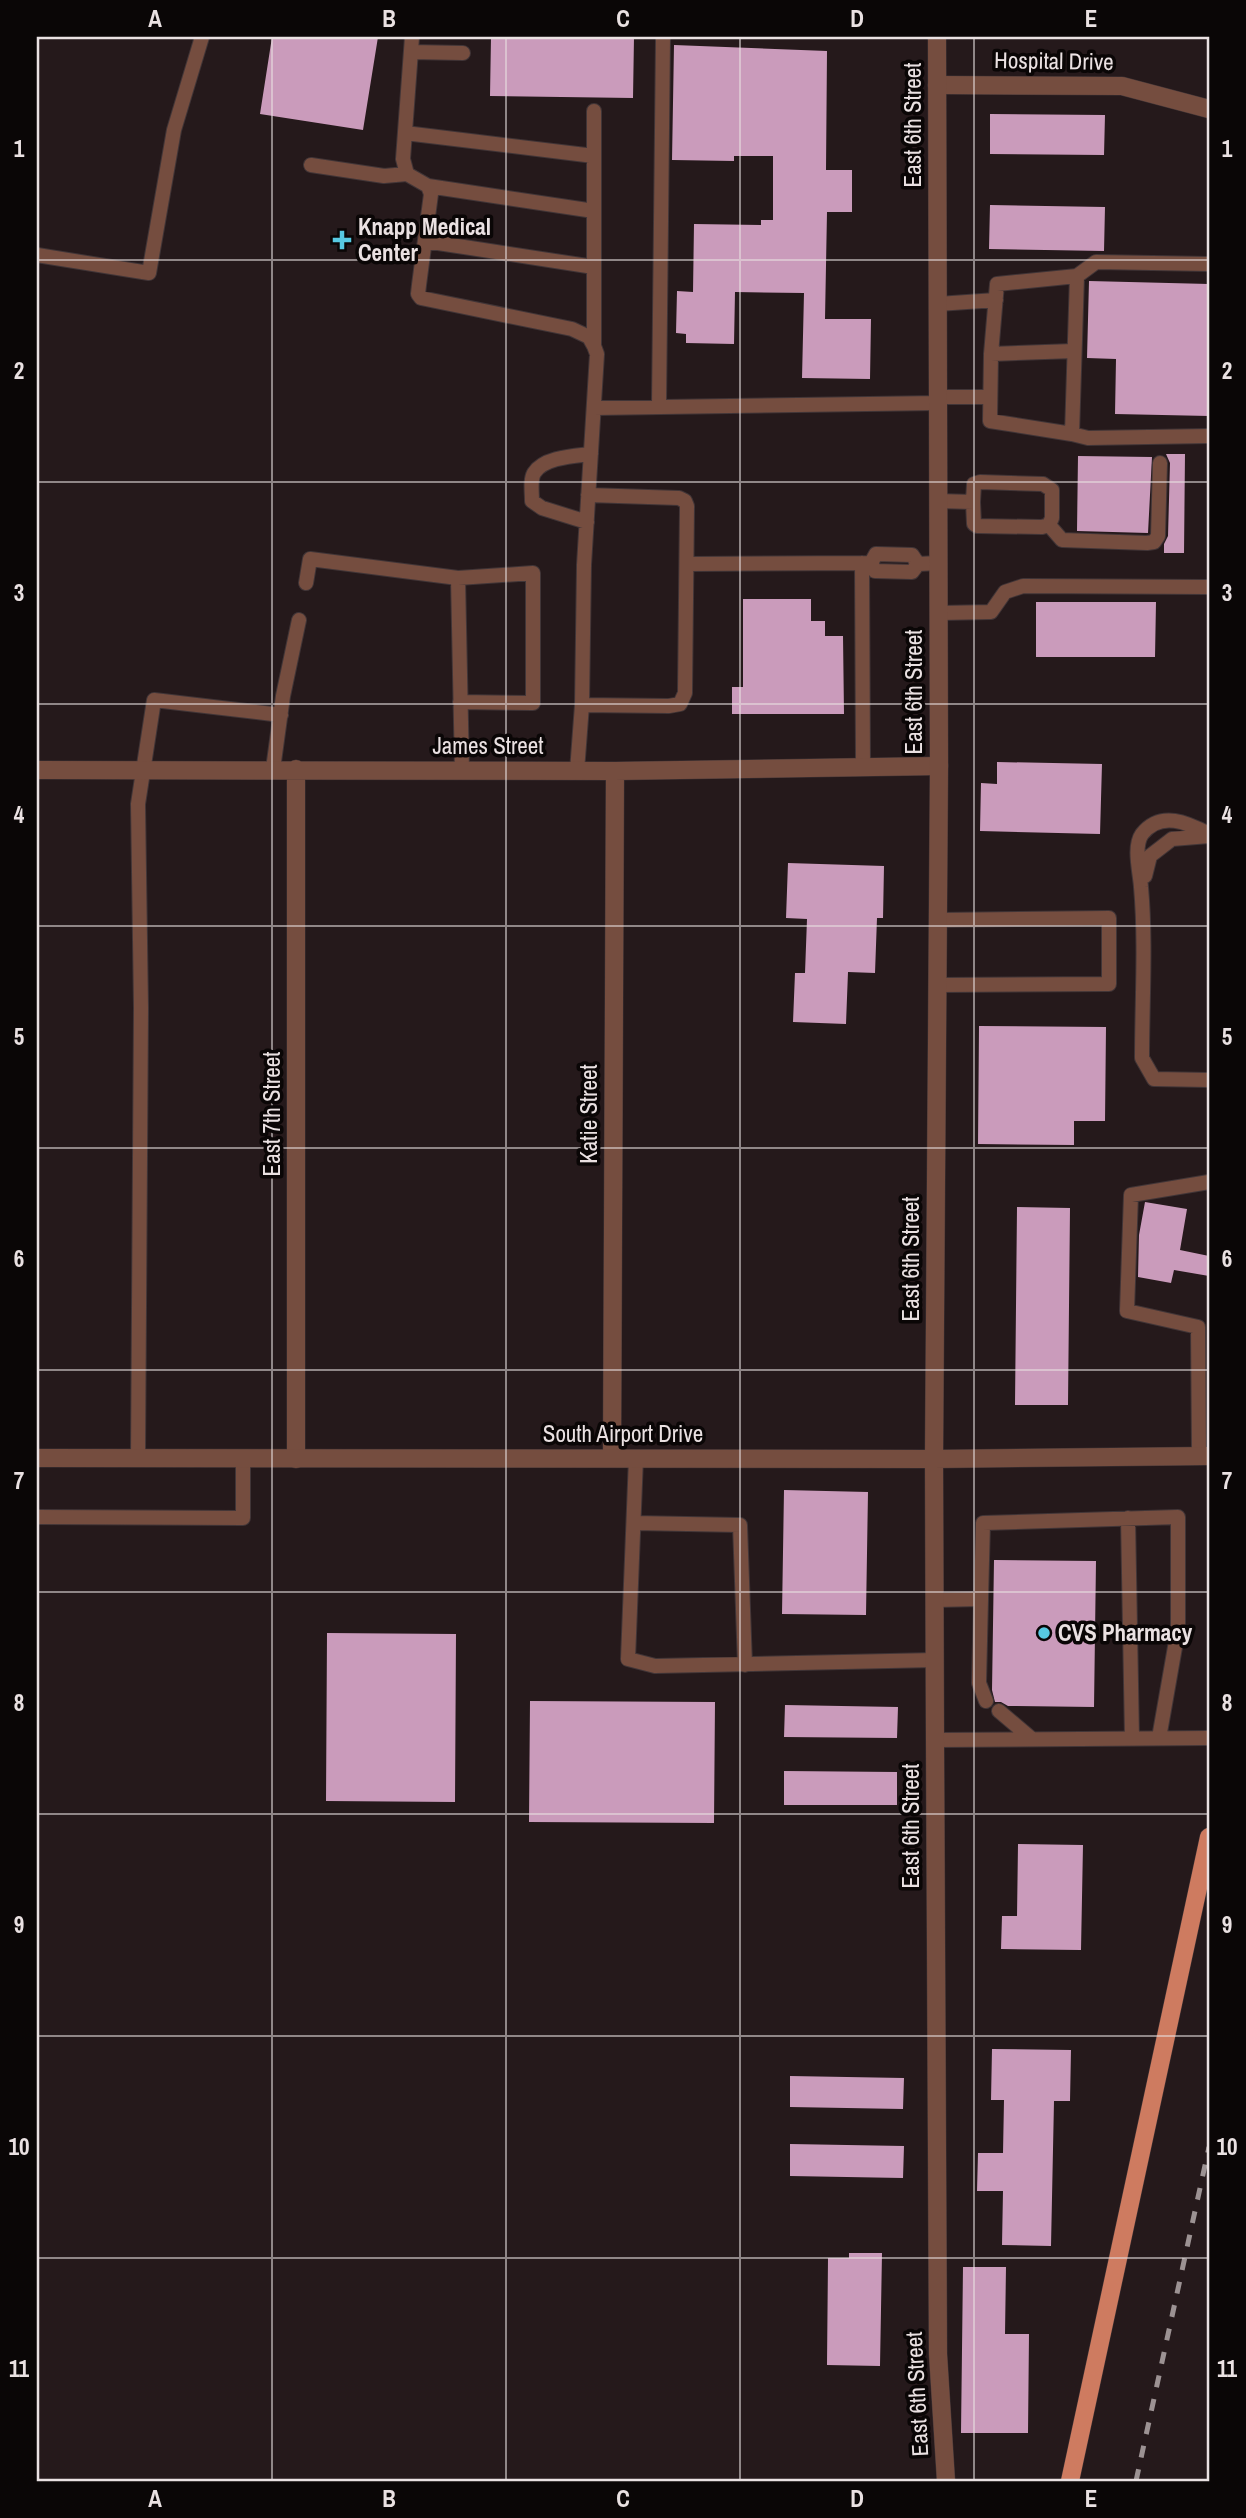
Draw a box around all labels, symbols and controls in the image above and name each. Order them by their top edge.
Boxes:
text: A [148,3,162,34]
text: B [382,3,396,34]
text: C [616,3,630,34]
text: D [850,3,864,34]
text: E [1085,3,1097,34]
street label: Hospital Drive [994,44,1114,77]
street label: East 6th Street [897,63,928,187]
text: 1 [14,133,25,164]
text: 1 [1222,133,1233,164]
place label: Knapp Medical Center [358,211,491,268]
marker: Knapp Medical Center [332,230,352,250]
text: 2 [14,355,24,386]
text: 2 [1222,355,1232,386]
text: 3 [14,577,24,608]
text: 3 [1222,577,1232,608]
street label: East 6th Street [898,630,929,754]
street label: James Street [432,730,544,761]
text: 4 [14,799,25,830]
text: 4 [1222,799,1233,830]
text: 5 [14,1021,24,1052]
text: 5 [1222,1021,1232,1052]
street label: East 7th Street [256,1052,287,1176]
street label: Katie Street [573,1064,604,1164]
street label: East 6th Street [895,1197,926,1321]
text: 6 [14,1243,24,1274]
text: 6 [1222,1243,1232,1274]
street label: South Airport Drive [543,1418,703,1449]
text: 7 [14,1465,24,1496]
text: 7 [1222,1465,1232,1496]
place label: CVS Pharmacy [1058,1617,1193,1648]
marker: CVS Pharmacy [1036,1625,1052,1641]
text: 8 [14,1687,24,1718]
text: 8 [1222,1687,1232,1718]
street label: East 6th Street [895,1764,926,1888]
text: 9 [14,1909,24,1940]
text: 9 [1222,1909,1232,1940]
text: 10 [9,2131,29,2162]
text: 10 [1217,2131,1237,2162]
street label: East 6th Street [898,2331,935,2457]
text: 11 [9,2353,29,2384]
text: 11 [1217,2353,1237,2384]
text: A [148,2483,162,2514]
text: B [382,2483,396,2514]
text: C [616,2483,630,2514]
text: D [850,2483,864,2514]
text: E [1085,2483,1097,2514]

